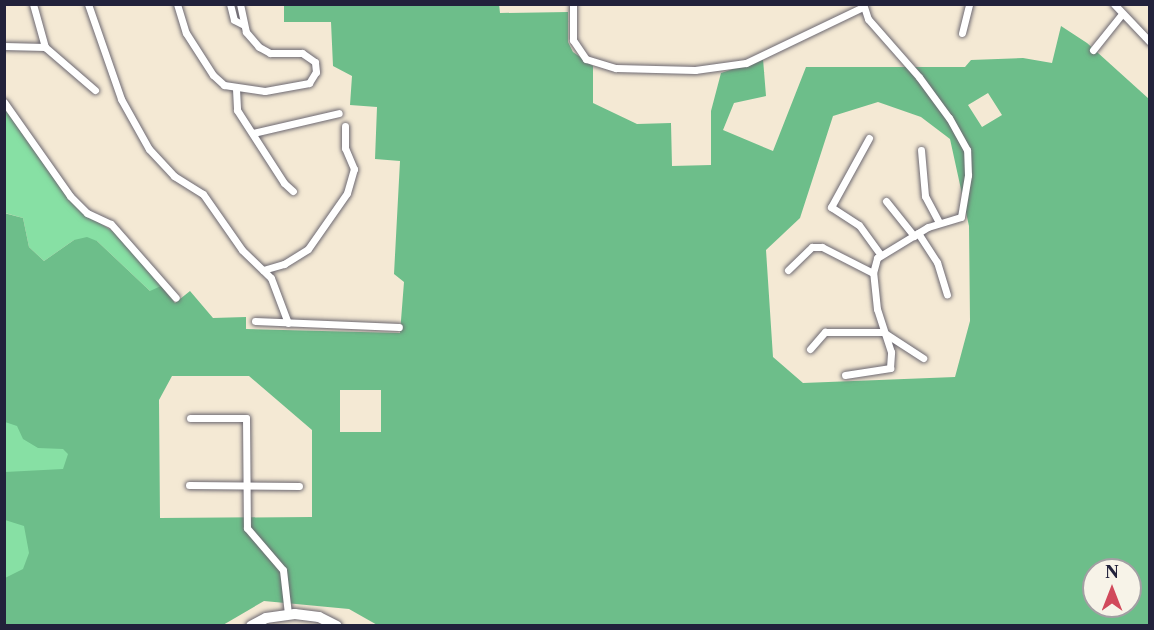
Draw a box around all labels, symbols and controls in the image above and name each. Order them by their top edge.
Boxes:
north arrow [1082,558,1142,618]
text: N [1105,562,1119,582]

